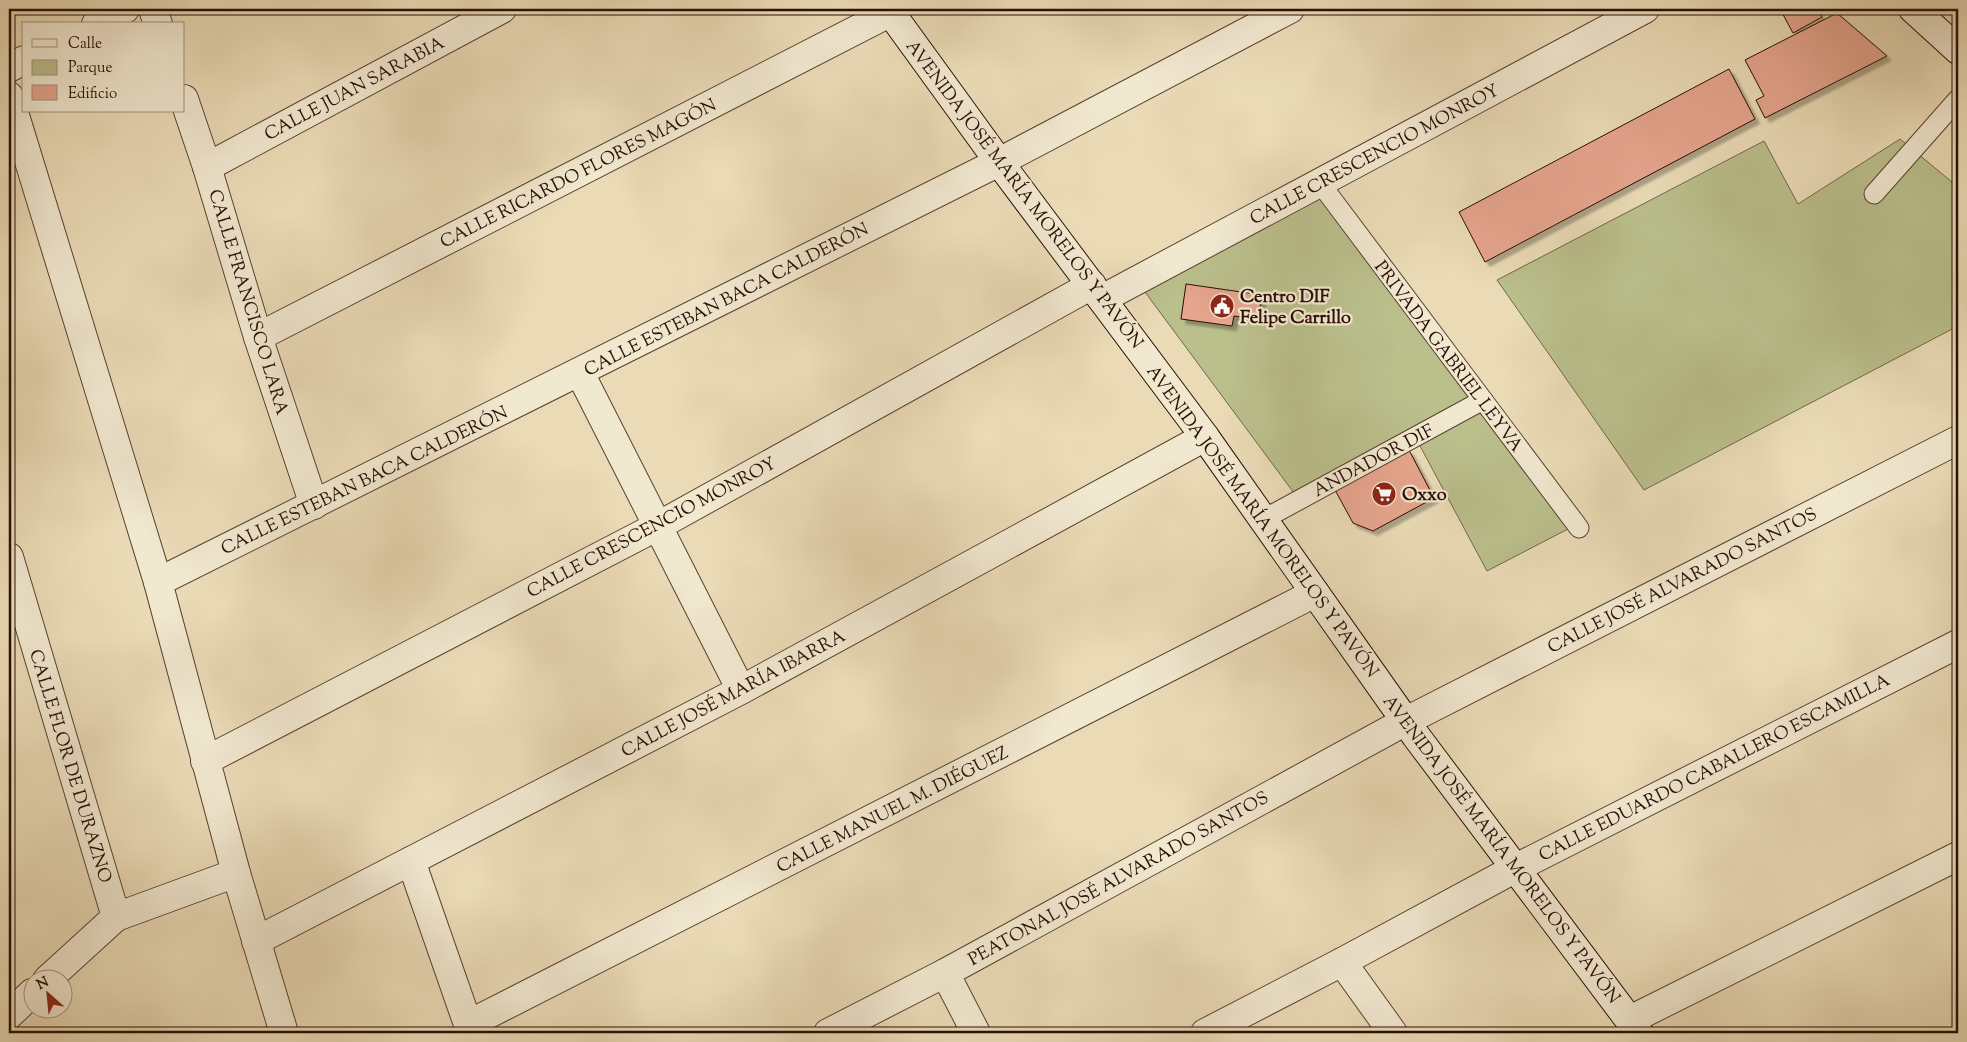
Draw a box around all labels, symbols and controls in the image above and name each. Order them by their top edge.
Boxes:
legend [22,22,185,112]
street label: CALLE JUAN SARABIA [260,31,450,148]
text: Calle [68,34,102,55]
street label: AVENIDA JOSÉ MARÍA MORELOS Y PAVÓN [898,35,1149,355]
text: Parque [68,58,112,79]
street label: CALLE CRESCENCIO MONROY [1246,79,1504,233]
text: Edificio [68,84,117,105]
street label: CALLE RICARDO FLORES MAGÓN [436,93,722,256]
street label: CALLE FRANCISCO LARA [200,187,294,419]
street label: CALLE ESTEBAN BACA CALDERÓN [580,216,874,384]
street label: PRIVADA GABRIEL LEYVA [1367,256,1528,459]
place label: Centro DIF Felipe Carrillo [1240,285,1351,332]
public building icon: Centro DIF Felipe Carrillo [1209,293,1235,319]
street label: AVENIDA JOSÉ MARÍA MORELOS Y PAVÓN [1139,360,1385,684]
street label: CALLE ESTEBAN BACA CALDERÓN [217,400,513,563]
street label: ANDADOR DIF [1309,419,1439,505]
street label: CALLE CRESCENCIO MONROY [523,452,781,606]
supermarket icon: Oxxo [1371,481,1397,507]
place label: Oxxo [1402,483,1447,509]
street label: CALLE JOSÉ ALVARADO SANTOS [1544,502,1822,661]
street label: CALLE JOSÉ MARÍA IBARRA [617,624,851,765]
street label: CALLE FLOR DE DURAZNO [21,647,117,887]
street label: CALLE EDUARDO CABALLERO ESCAMILLA [1535,668,1895,869]
street label: AVENIDA JOSÉ MARÍA MORELOS Y PAVÓN [1375,690,1626,1010]
street label: CALLE MANUEL M. DIÉGUEZ [773,741,1013,881]
street label: PEATONAL JOSÉ ALVARADO SANTOS [964,786,1274,974]
north arrow [22,970,72,1020]
text: N [33,973,53,996]

